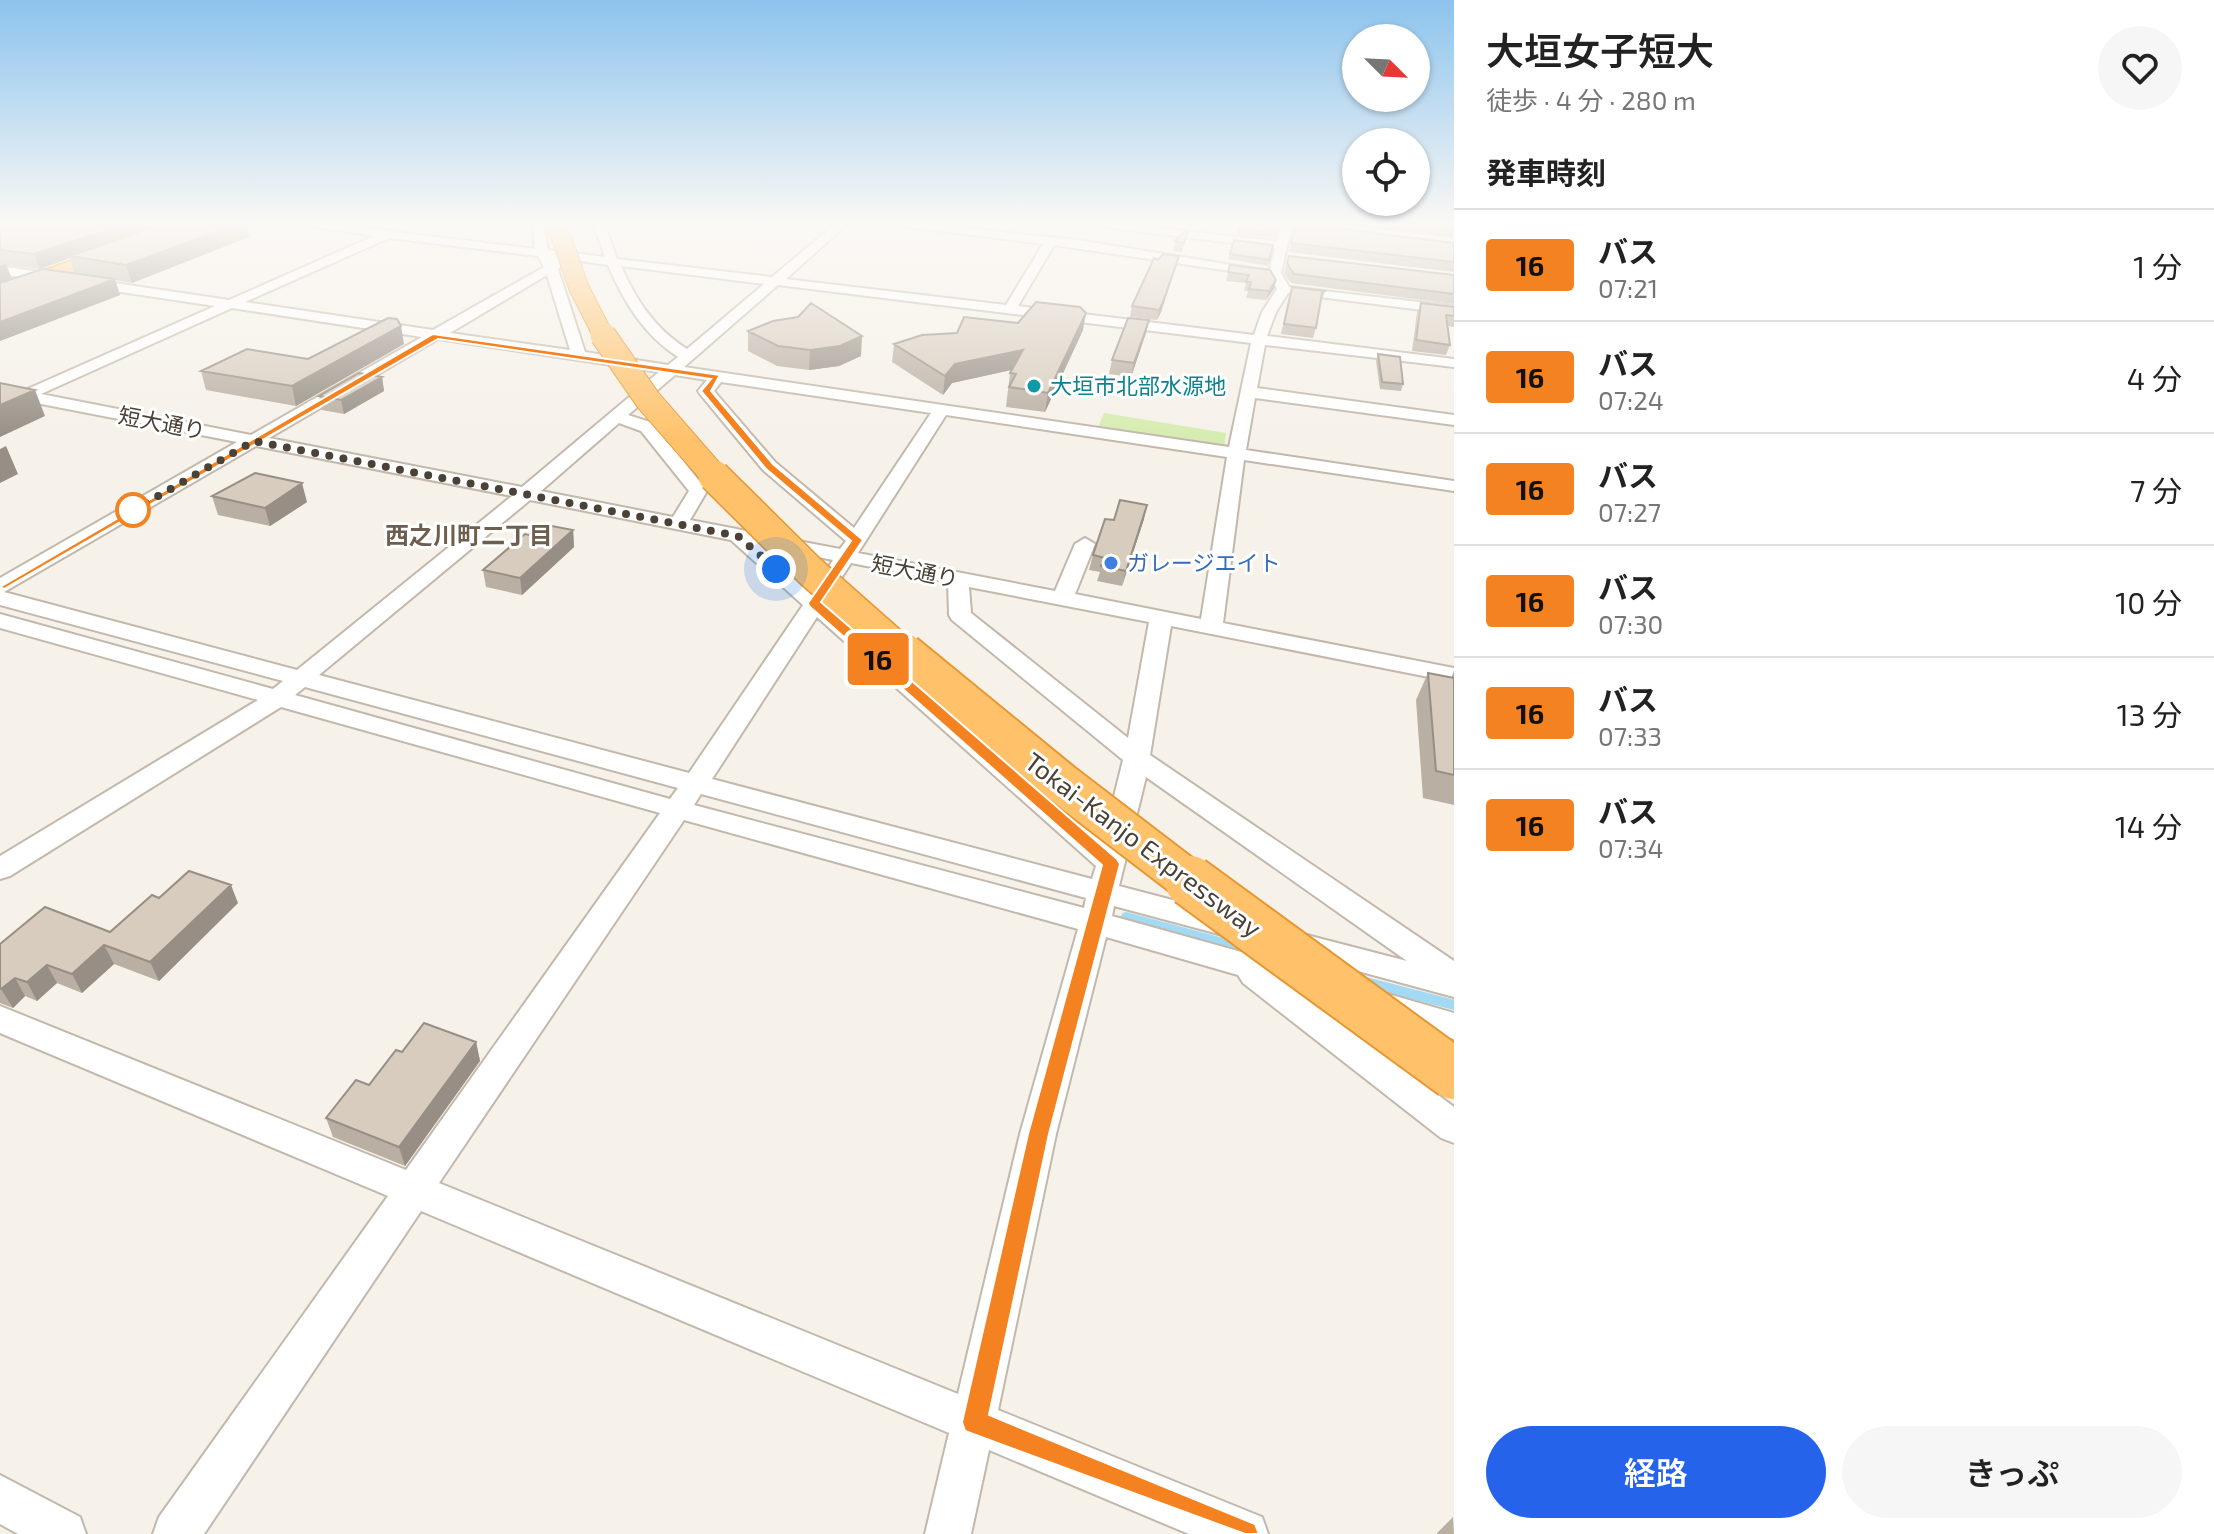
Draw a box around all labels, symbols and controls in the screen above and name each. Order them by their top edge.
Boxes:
north arrow [1342,24,1430,112]
map controls [1342,24,1430,216]
button: heart [2098,26,2182,110]
text: 大垣女子短大 [1486,27,1714,73]
text: 徒歩 · 4 分 · 280 m [1486,84,1696,115]
button: locate [1342,128,1430,216]
text: 発車時刻 [1486,154,1606,190]
text: バス [1598,233,1658,269]
text: 16 [1516,248,1544,282]
text: 1 分 [2133,248,2182,284]
text: 07:21 [1598,272,1658,303]
text: バス [1598,345,1658,381]
text: 16 [1516,360,1544,394]
text: 4 分 [2127,360,2182,396]
place label: 大垣市北部水源地 [1050,372,1226,398]
marker: 大垣市北部水源地 [1025,377,1043,395]
text: 07:24 [1598,384,1664,415]
street label: 短大通り [117,401,208,443]
text: バス [1598,457,1658,493]
text: 16 [1516,472,1544,506]
text: 7 分 [2130,472,2182,508]
unlabelled marker [116,493,150,527]
text: 07:27 [1598,496,1661,527]
district label: 西之川町二丁目 [385,520,553,549]
your location [756,549,796,589]
street label: 短大通り [870,549,961,591]
place label: ガレージエイト [1127,549,1281,575]
marker: ガレージエイト [1102,554,1120,572]
text: バス [1598,569,1658,605]
text: 16 [1516,584,1544,618]
text: 10 分 [2115,584,2182,620]
text: 07:30 [1598,608,1663,639]
line badge: 16 [842,633,914,685]
text: 16 [864,642,892,676]
text: バス [1598,681,1658,717]
text: 16 [1516,696,1544,730]
text: 13 分 [2117,696,2182,732]
text: 07:33 [1598,720,1662,751]
street label: Tokai-Kanjo Expressway [1020,745,1268,943]
text: バス [1598,793,1658,829]
text: 16 [1516,808,1544,842]
text: 14 分 [2115,808,2182,844]
text: 07:34 [1598,832,1664,863]
button: 経路 [1486,1426,1826,1518]
button: きっぷ [1842,1426,2182,1518]

